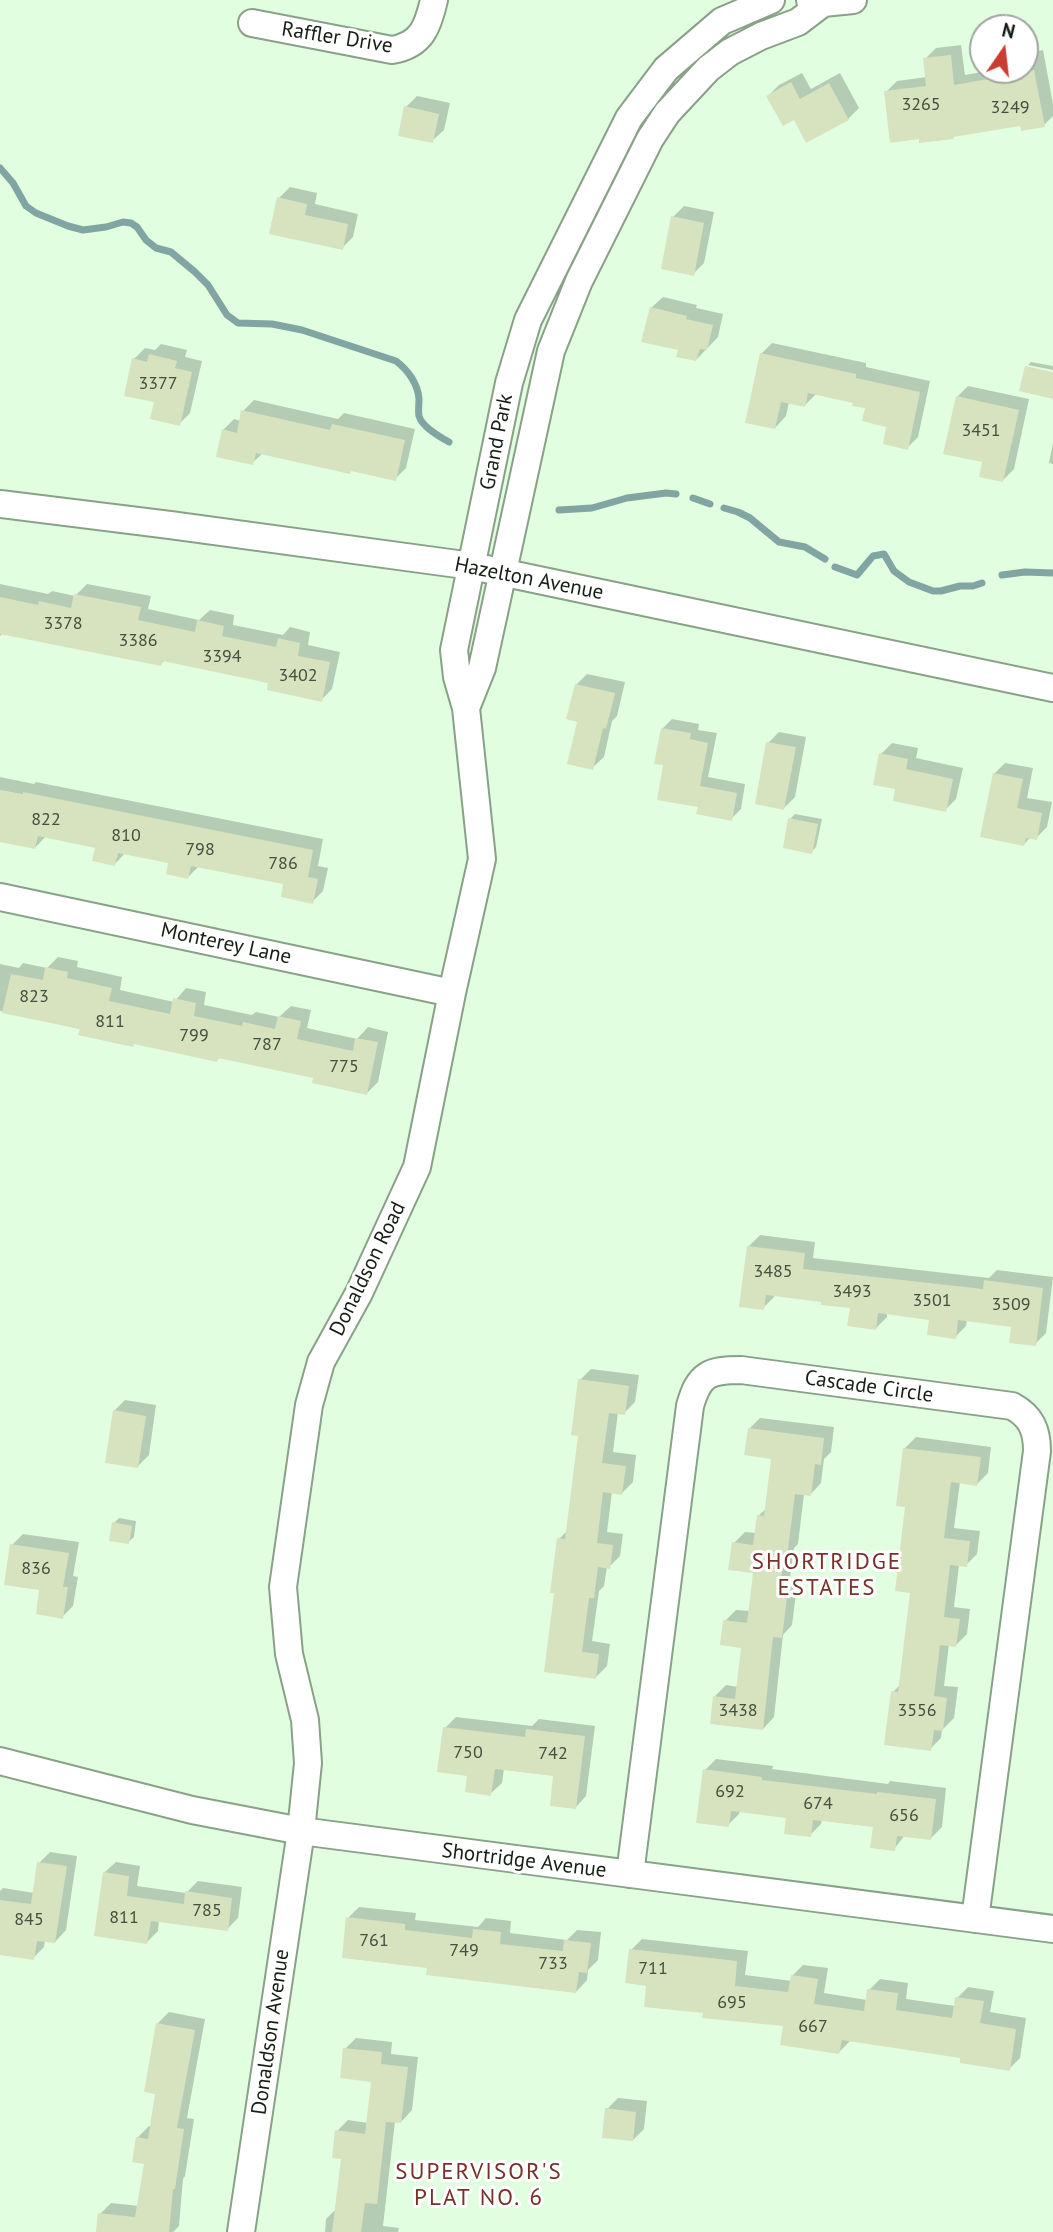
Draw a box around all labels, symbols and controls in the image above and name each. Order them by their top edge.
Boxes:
north arrow [969,14,1039,84]
street label: Raffler Drive [280,17,394,59]
text: N [1000,17,1018,44]
house number: 3265 [901,94,941,116]
house number: 3249 [990,97,1030,119]
house number: 3377 [138,373,178,395]
street label: Grand Park [475,392,519,492]
house number: 3451 [961,420,1001,442]
street label: Hazelton Avenue [452,552,606,606]
house number: 3378 [43,613,83,635]
house number: 3386 [118,630,158,652]
house number: 3394 [202,646,242,668]
house number: 3402 [278,665,318,687]
house number: 822 [31,809,61,831]
house number: 810 [111,825,141,847]
house number: 798 [185,839,215,861]
house number: 786 [268,853,298,875]
street label: Monterey Lane [159,918,293,970]
house number: 823 [19,986,49,1008]
house number: 811 [95,1011,125,1033]
house number: 799 [179,1025,209,1047]
house number: 787 [252,1034,282,1056]
house number: 775 [329,1056,359,1078]
street label: Donaldson Road [325,1198,411,1340]
house number: 3485 [753,1261,793,1283]
house number: 3493 [832,1281,872,1303]
house number: 3501 [912,1290,952,1312]
house number: 3509 [991,1294,1031,1316]
street label: Cascade Circle [803,1366,935,1408]
district label: SHORTRIDGE ESTATES [753,1548,901,1602]
house number: 836 [21,1558,51,1580]
house number: 3438 [718,1700,758,1722]
house number: 3556 [897,1700,937,1722]
house number: 750 [453,1742,483,1764]
house number: 742 [538,1743,568,1765]
house number: 692 [715,1781,745,1803]
house number: 674 [803,1793,833,1815]
house number: 656 [889,1805,919,1827]
street label: Shortridge Avenue [440,1838,608,1884]
house number: 785 [192,1900,222,1922]
house number: 811 [109,1907,139,1929]
house number: 845 [14,1909,44,1931]
house number: 761 [359,1930,389,1952]
house number: 749 [449,1940,479,1962]
street label: Donaldson Avenue [247,1948,295,2116]
house number: 733 [538,1953,568,1975]
house number: 711 [638,1958,668,1980]
house number: 695 [717,1992,747,2014]
house number: 667 [798,2016,828,2038]
district label: SUPERVISOR'S PLAT NO. 6 [397,2158,561,2212]

